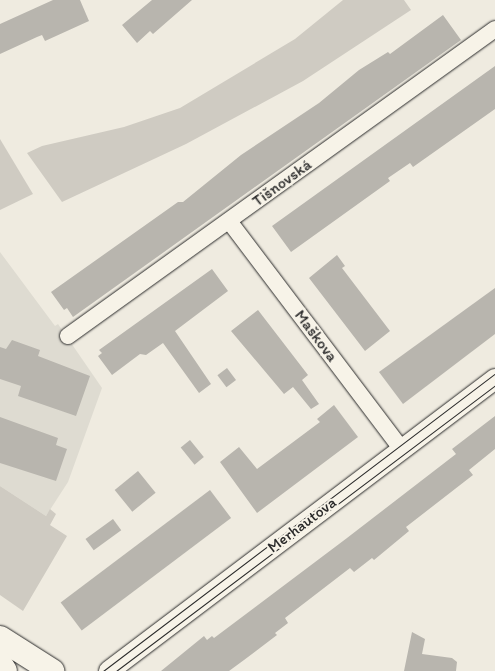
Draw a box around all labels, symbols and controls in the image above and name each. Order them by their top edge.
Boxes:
street label: Tišnovská [249,155,315,211]
street label: Maškova [290,306,342,366]
street label: Merhautova [264,493,340,557]

